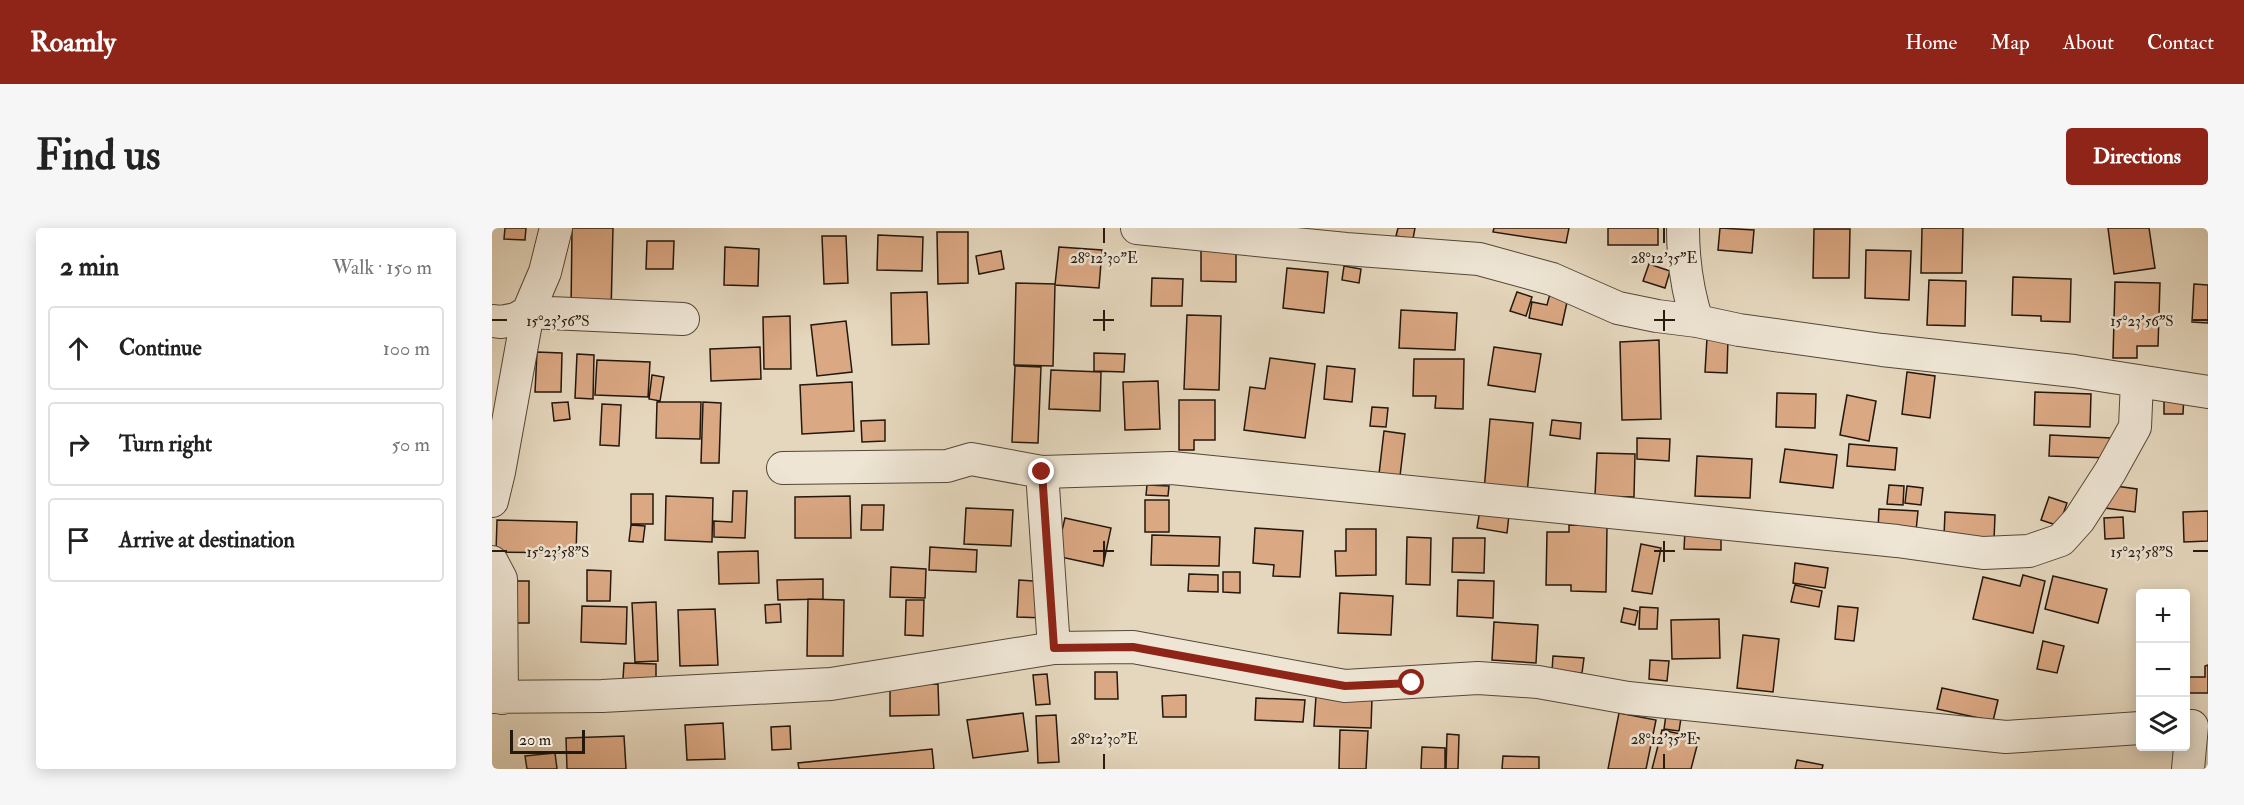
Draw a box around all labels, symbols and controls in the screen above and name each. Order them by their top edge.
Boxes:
text: Roamly [30,25,116,60]
text: Home [1905,29,1957,56]
text: Map [1990,29,2030,56]
text: About [2063,29,2114,56]
text: Contact [2147,29,2214,56]
button: Directions [2066,128,2208,185]
text: Find us [36,130,160,182]
text: 28°12'30"E [1070,249,1138,268]
text: 28°12'35"E [1631,249,1697,268]
text: 2 min [60,251,119,283]
text: Walk · 150 m [332,255,432,280]
text: 15°23'56"S [526,312,590,331]
text: 15°23'56"S [2110,312,2174,331]
icon: ahead [62,332,95,365]
text: Continue [119,334,202,362]
text: 100 m [383,336,430,361]
icon: right [62,428,95,461]
text: Turn right [119,430,212,458]
text: 50 m [391,432,430,457]
route end [1028,458,1054,484]
icon: arrive [62,524,95,557]
text: Arrive at destination [119,526,295,554]
text: 15°23'58"S [527,543,589,562]
text: 15°23'58"S [2111,543,2173,562]
map controls [2136,589,2190,751]
button: + [2136,589,2190,643]
button: − [2136,643,2190,697]
route start [1398,669,1424,695]
button: layers [2136,697,2190,751]
scale bar [510,727,585,754]
text: 20 m [519,730,551,750]
text: 28°12'30"E [1070,730,1138,749]
text: 28°12'35"E [1631,730,1697,749]

